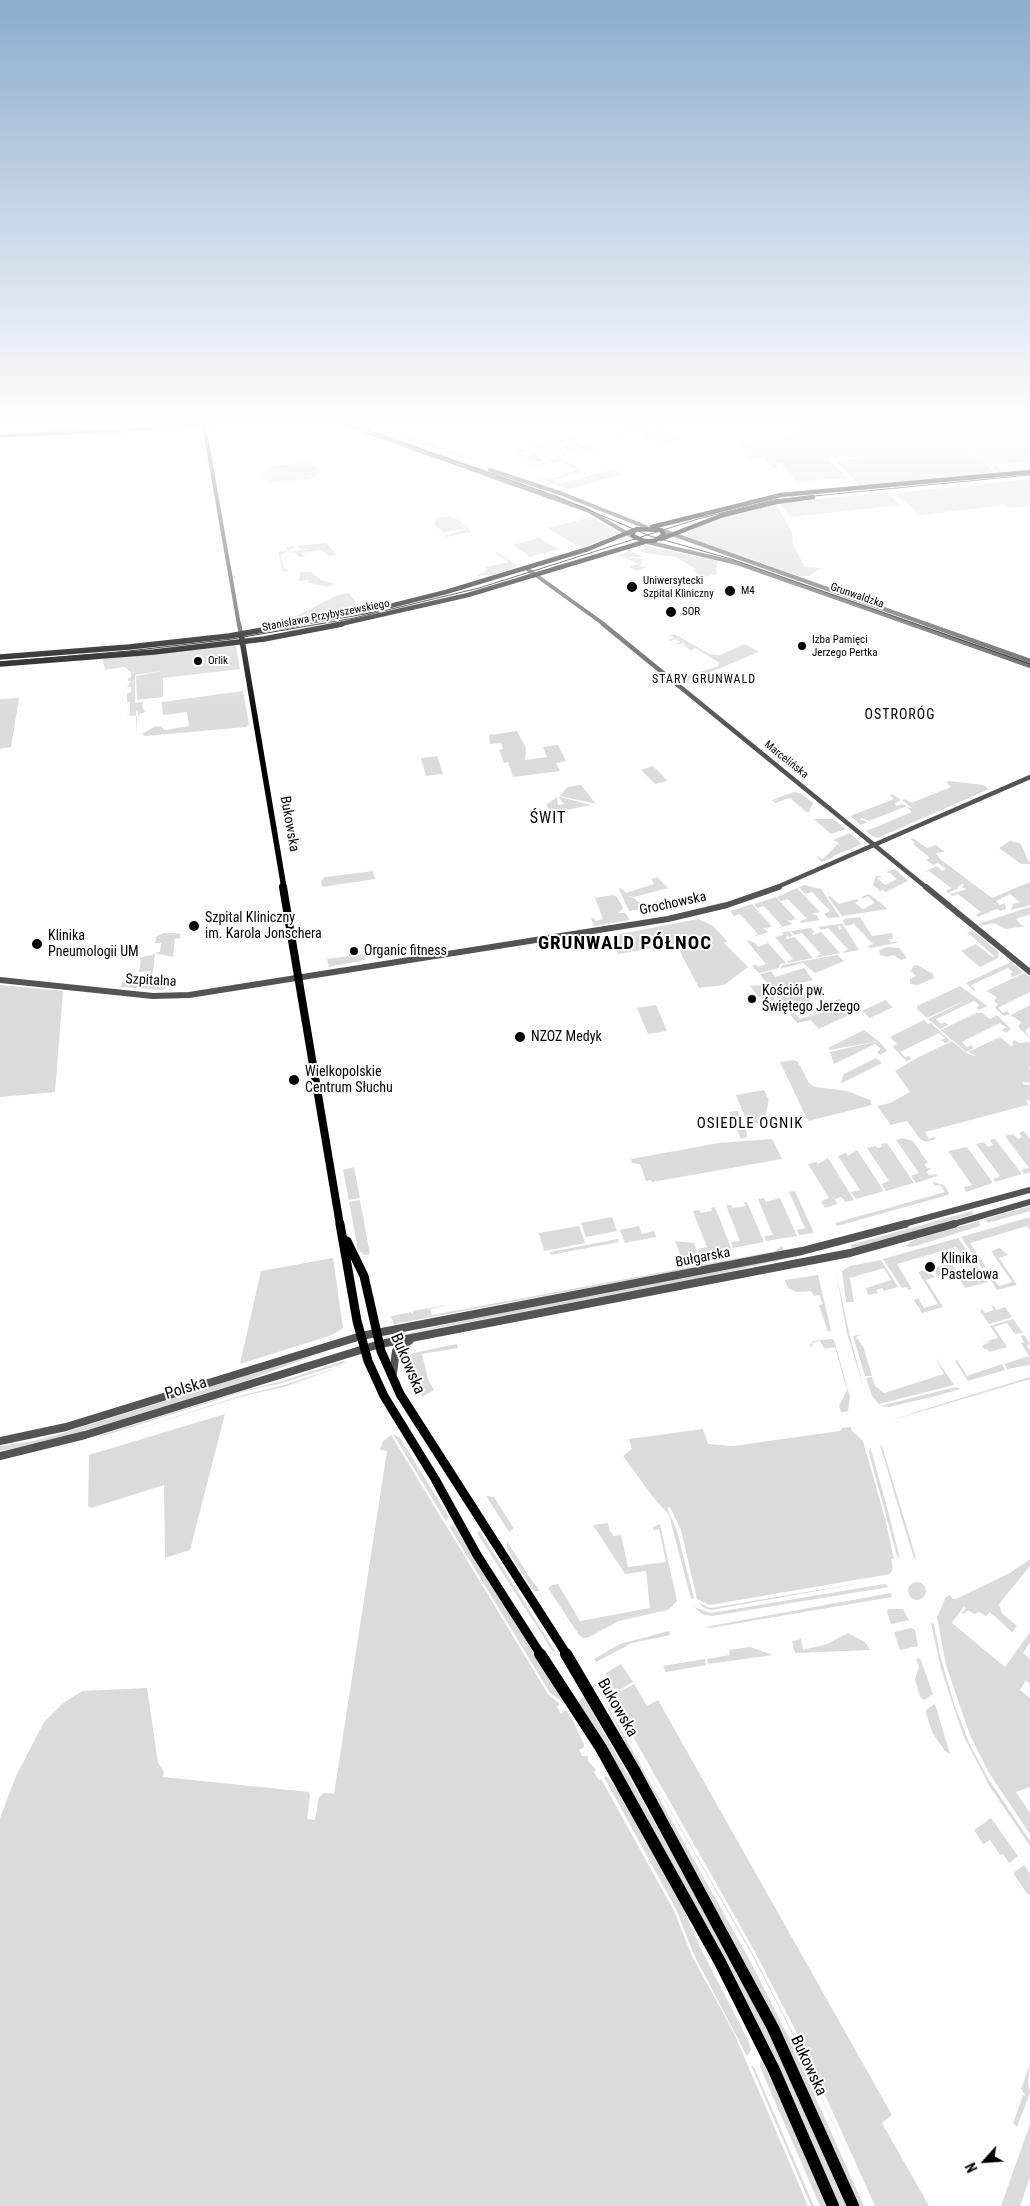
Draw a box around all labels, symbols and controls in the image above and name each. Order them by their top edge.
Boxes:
place label: Uniwersytecki Szpital Kliniczny [643,574,714,600]
marker: Uniwersytecki Szpital Kliniczny [625,580,639,594]
street label: Grunwaldzka [828,581,886,611]
marker: M4 [723,584,737,598]
place label: M4 [741,584,755,598]
street label: Stanisława Przybyszewskiego [261,597,391,635]
marker: SOR [664,605,678,619]
place label: SOR [682,605,700,619]
place label: Izba Pamięci Jerzego Pertka [812,633,877,659]
marker: Izba Pamięci Jerzego Pertka [796,640,808,652]
place label: Orlik [208,654,228,668]
marker: Orlik [192,655,204,667]
district label: STARY GRUNWALD [650,673,758,687]
district label: OSTRORÓG [864,707,936,723]
street label: Marcelińska [761,738,811,782]
street label: Bukowska [276,795,302,853]
district label: ŚWIT [529,809,567,829]
street label: Grochowska [638,889,708,919]
place label: Szpital Kliniczny im. Karola Jonschera [205,910,322,942]
marker: Szpital Kliniczny im. Karola Jonschera [187,919,201,933]
place label: Klinika Pneumologii UM [48,928,139,960]
district label: GRUNWALD PÓŁNOC [536,933,714,955]
marker: Klinika Pneumologii UM [30,937,44,951]
place label: Organic fitness [364,943,447,959]
marker: Organic fitness [348,945,360,957]
street label: Szpitalna [125,971,177,991]
place label: Kościół pw. Świętego Jerzego [762,983,860,1016]
marker: Kościół pw. Świętego Jerzego [746,993,758,1005]
place label: NZOZ Medyk [531,1029,602,1045]
marker: NZOZ Medyk [513,1030,527,1044]
place label: Wielkopolskie Centrum Słuchu [305,1064,393,1096]
marker: Wielkopolskie Centrum Słuchu [287,1073,301,1087]
district label: OSIEDLE OGNIK [695,1115,805,1133]
street label: Bułgarska [674,1244,732,1272]
place label: Klinika Pastelowa [941,1251,999,1284]
marker: Klinika Pastelowa [923,1260,937,1274]
street label: Bukowska [386,1331,428,1397]
street label: Polska [163,1374,209,1404]
street label: Bukowska [593,1675,641,1741]
street label: Bukowska [786,2033,830,2099]
north arrow [960,2136,1010,2186]
text: N [962,2160,981,2175]

